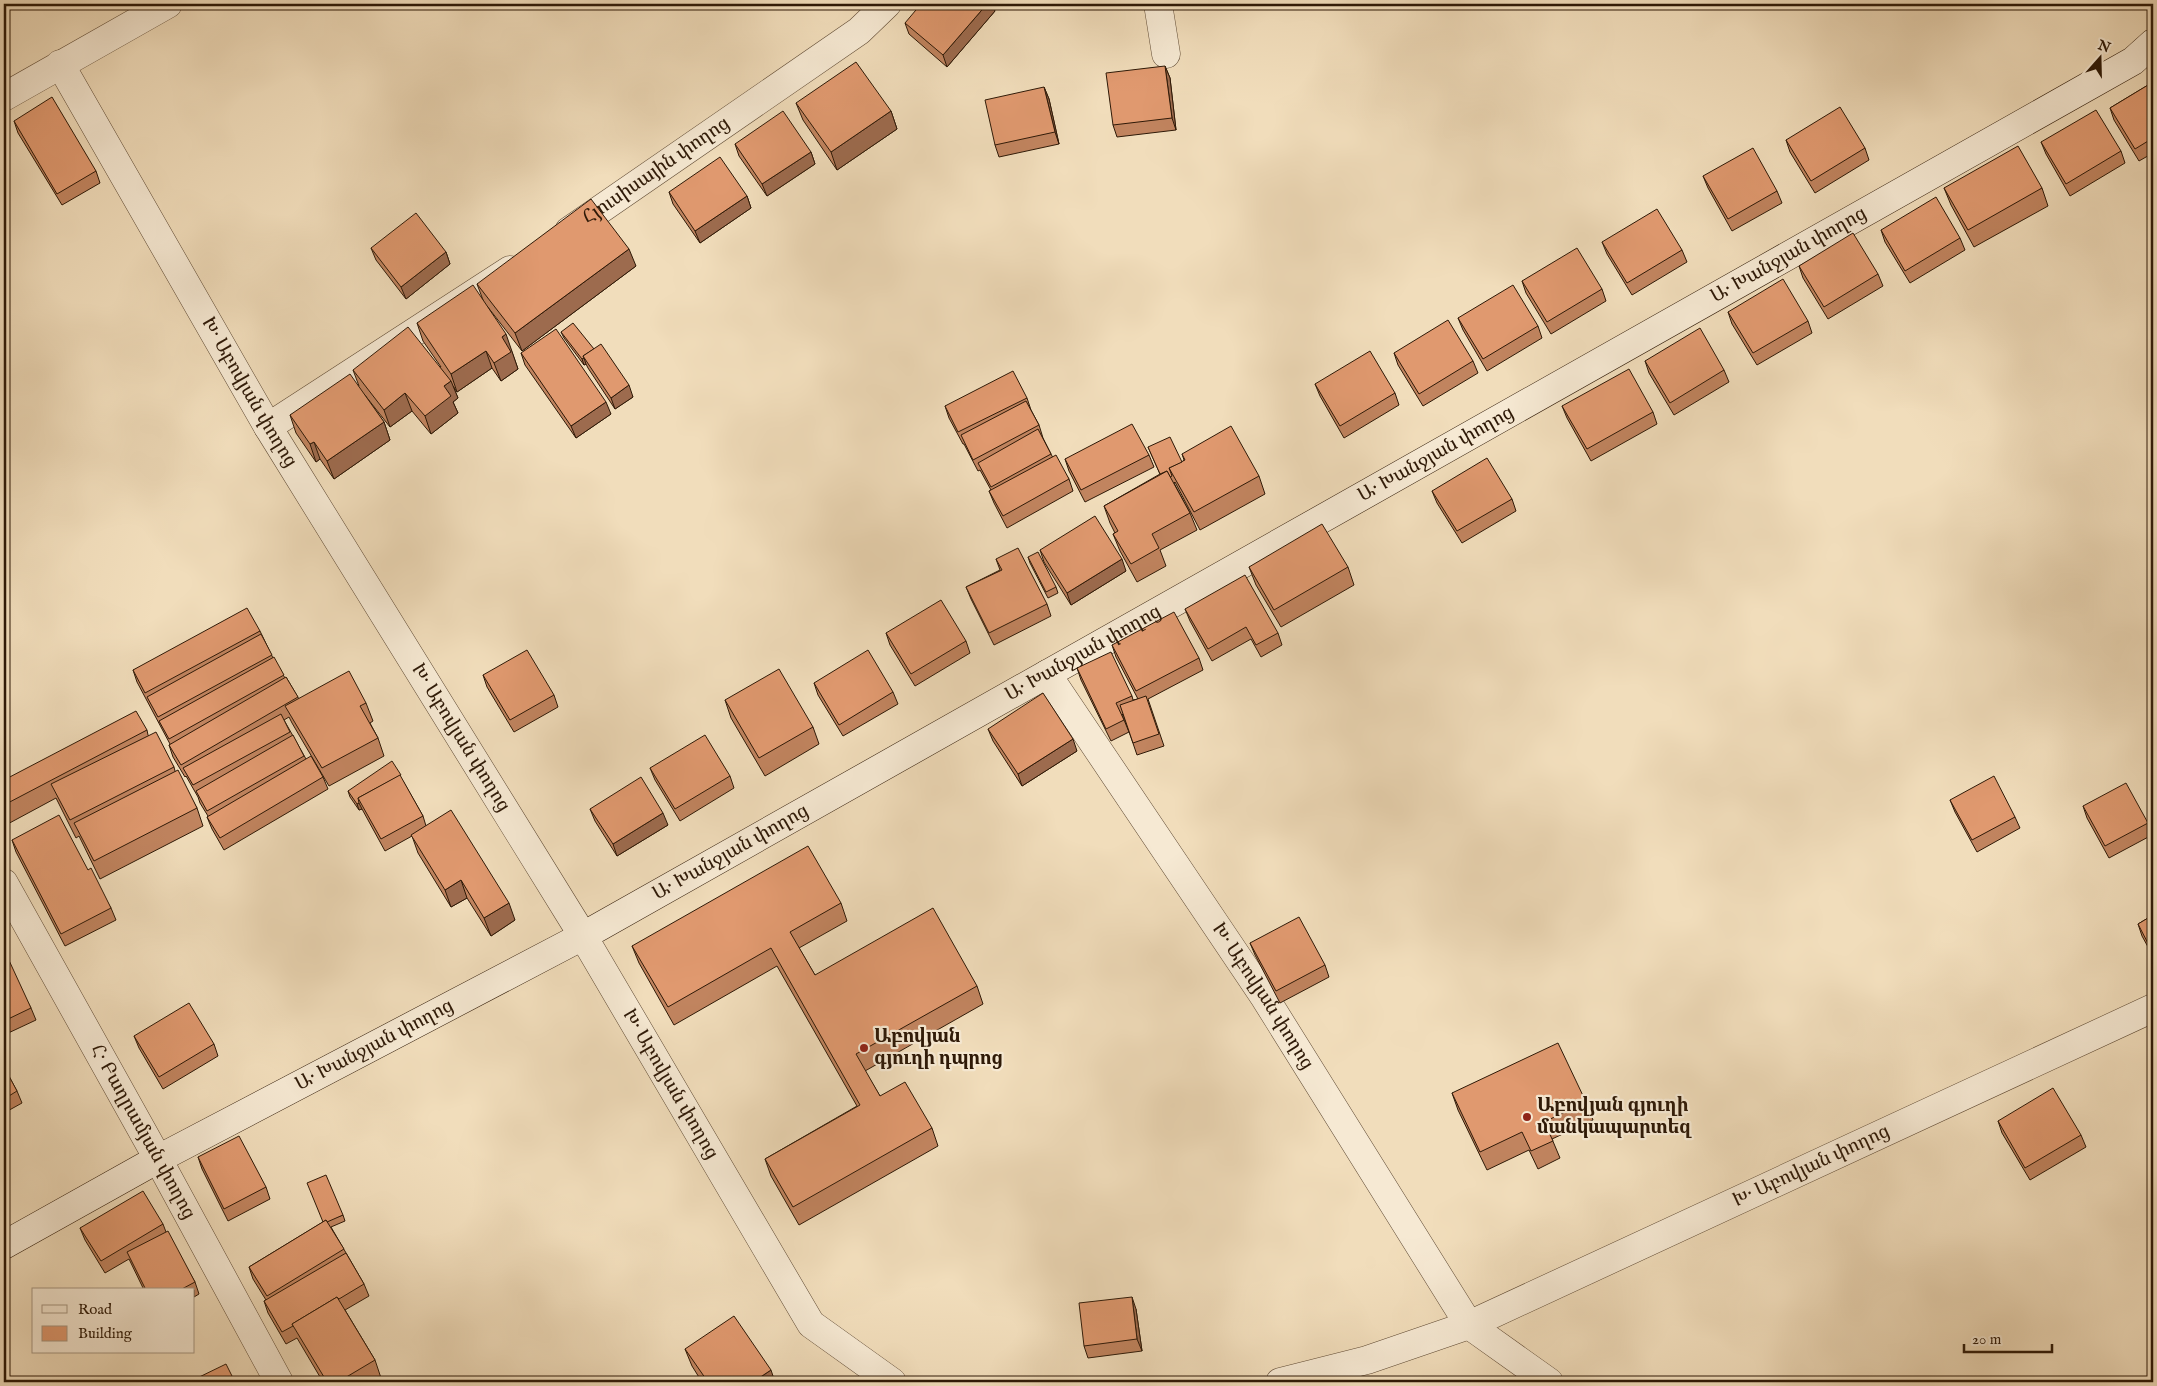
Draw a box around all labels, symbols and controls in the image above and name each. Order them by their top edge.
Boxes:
north arrow [2074,32,2124,82]
text: N [2094,36,2113,57]
street label: Հյուսիսային փողոց [578,112,734,230]
street label: Ա․ Խանջյան փողոց [1707,202,1871,309]
street label: Խ․ Աբովյան փողոց [196,313,302,472]
street label: Ա․ Խանջյան փողոց [1354,401,1518,508]
street label: Ա․ Խանջյան փողոց [1001,600,1166,707]
street label: Խ․ Աբովյան փողոց [405,659,515,817]
street label: Ա․ Խանջյան փողոց [649,799,813,906]
street label: Խ․ Աբովյան փողոց [1206,919,1319,1074]
street label: Ա․ Խանջյան փողոց [291,994,458,1097]
street label: Խ․ Աբովյան փողոց [617,1005,724,1164]
place label: Աբովյան գյուղի դպրոց [874,1025,1003,1071]
street label: Հ․ Բաղրամյան փողոց [84,1040,201,1224]
marker: Աբովյան գյուղի դպրոց [858,1042,870,1054]
place label: Աբովյան գյուղի մանկապարտեզ [1537,1094,1692,1140]
marker: Աբովյան գյուղի մանկապարտեզ [1521,1111,1533,1123]
street label: Խ․ Աբովյան փողոց [1729,1120,1894,1213]
legend [32,1288,195,1354]
text: Road [78,1300,113,1319]
scale bar [1964,1321,2052,1353]
text: Building [78,1324,133,1343]
text: 20 m [1972,1330,2002,1349]

